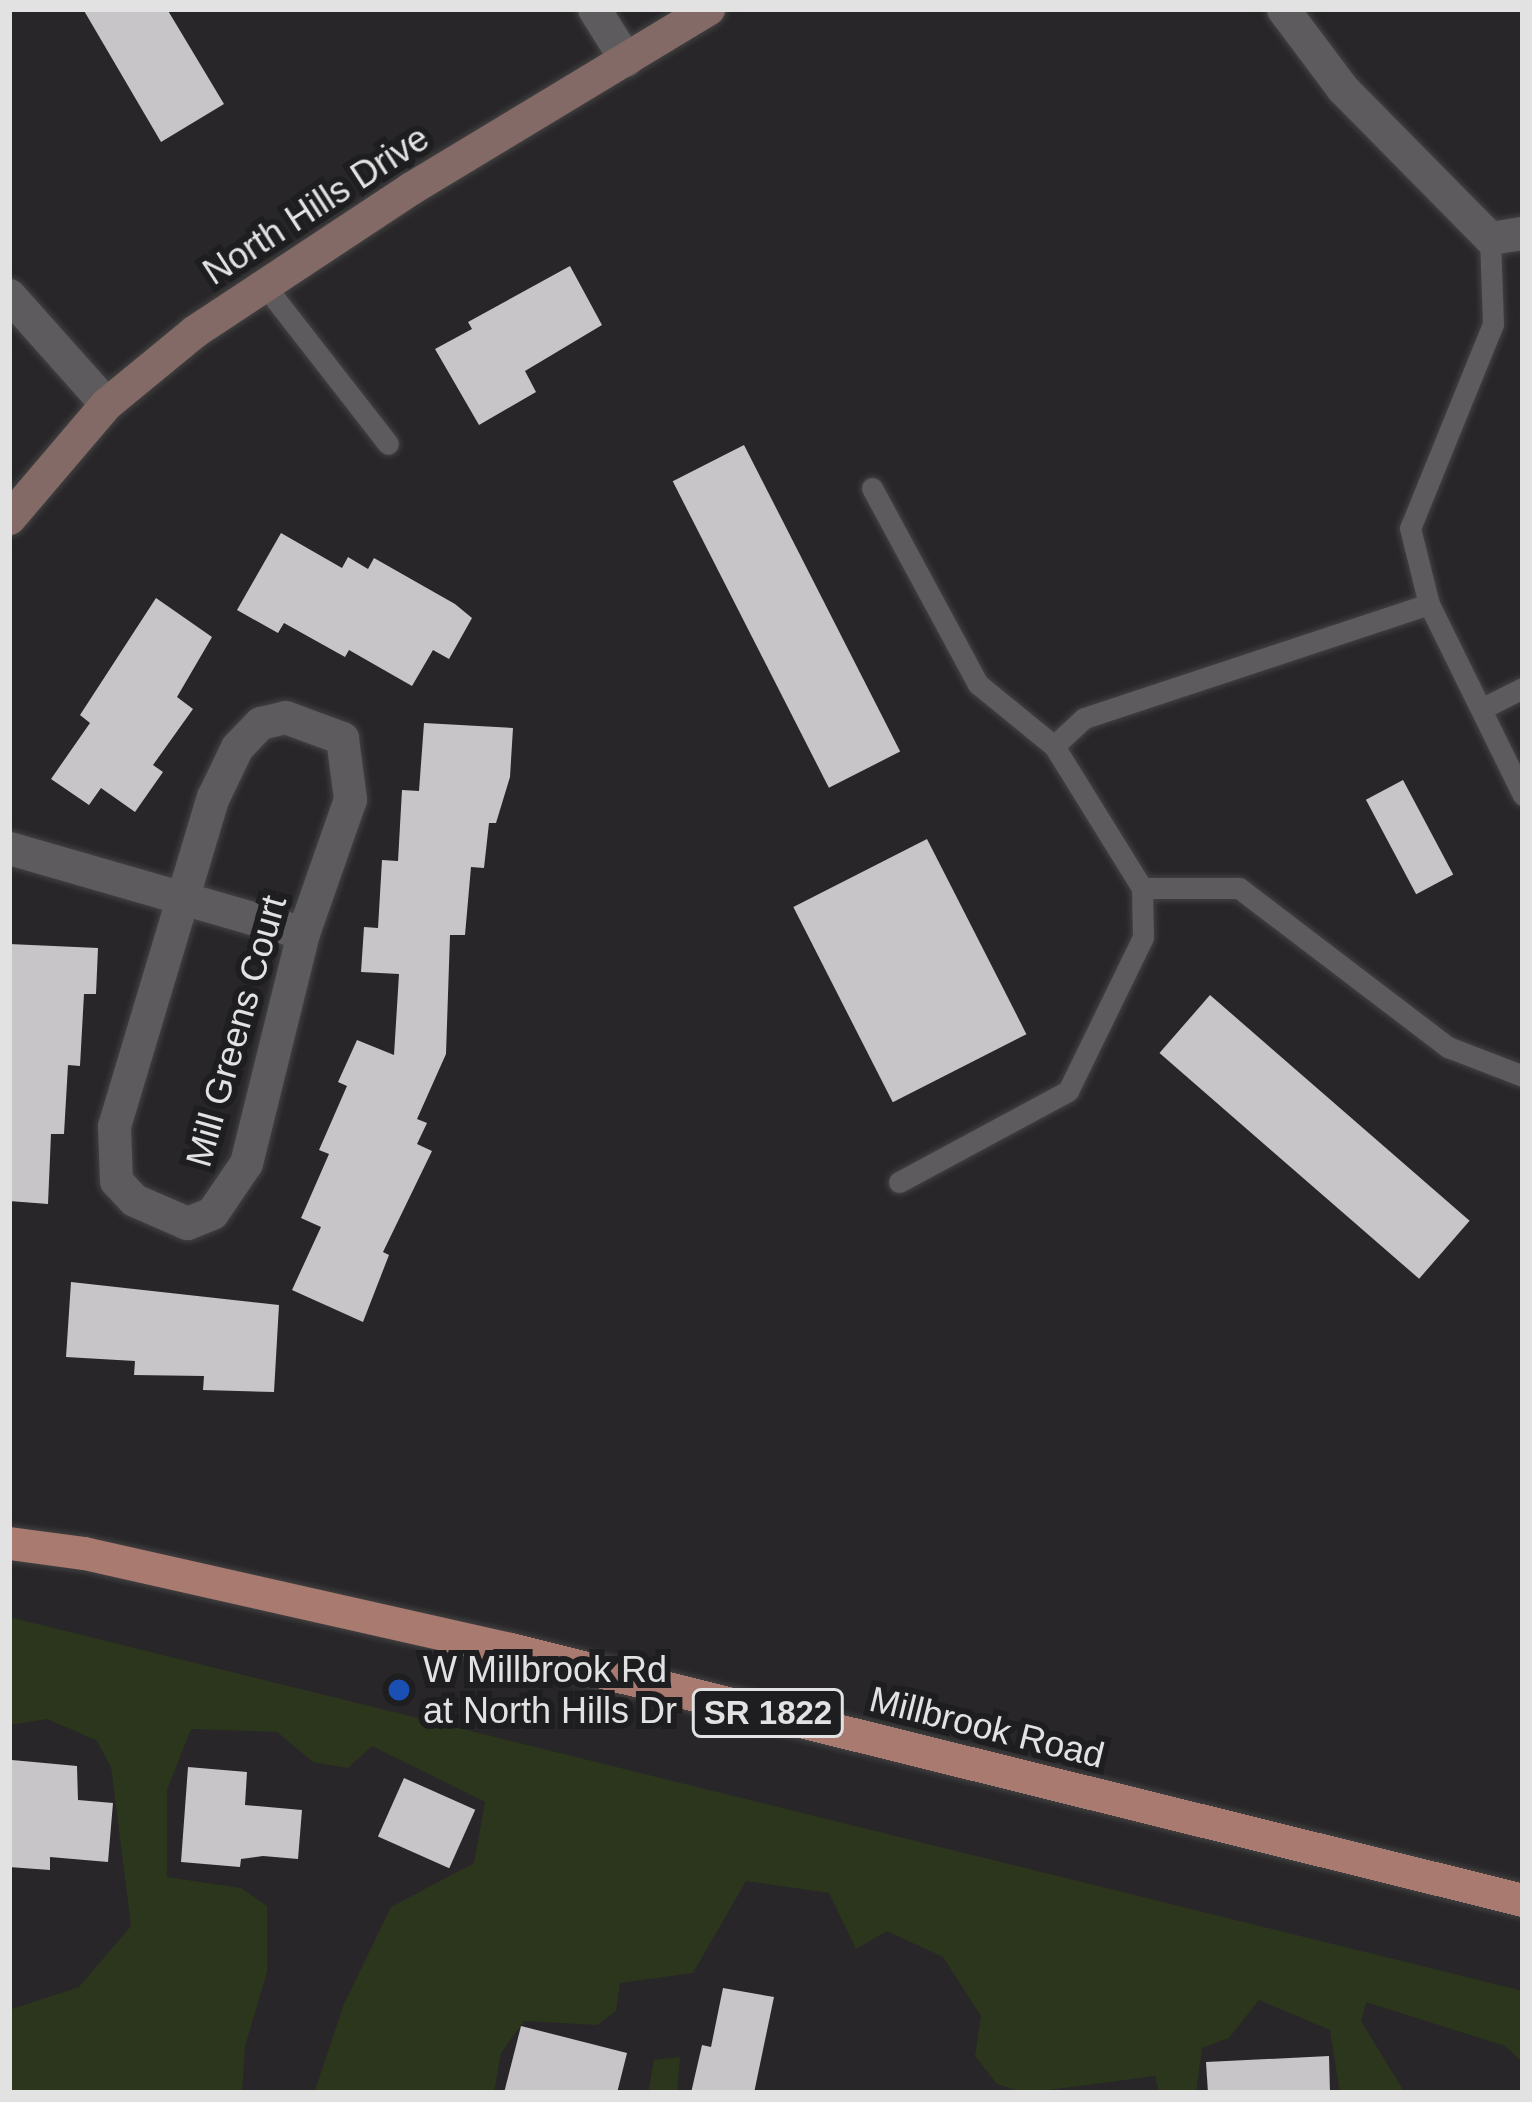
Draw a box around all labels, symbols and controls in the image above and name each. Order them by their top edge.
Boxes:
street label: North Hills Drive [195,116,437,294]
street label: Mill Greens Court [177,890,295,1172]
place label: W Millbrook Rd at North Hills Dr [423,1647,677,1732]
marker: W Millbrook Rd at North Hills Dr [386,1677,412,1703]
street label: Millbrook Road [865,1677,1109,1777]
road number: SR 1822 [690,1686,846,1740]

